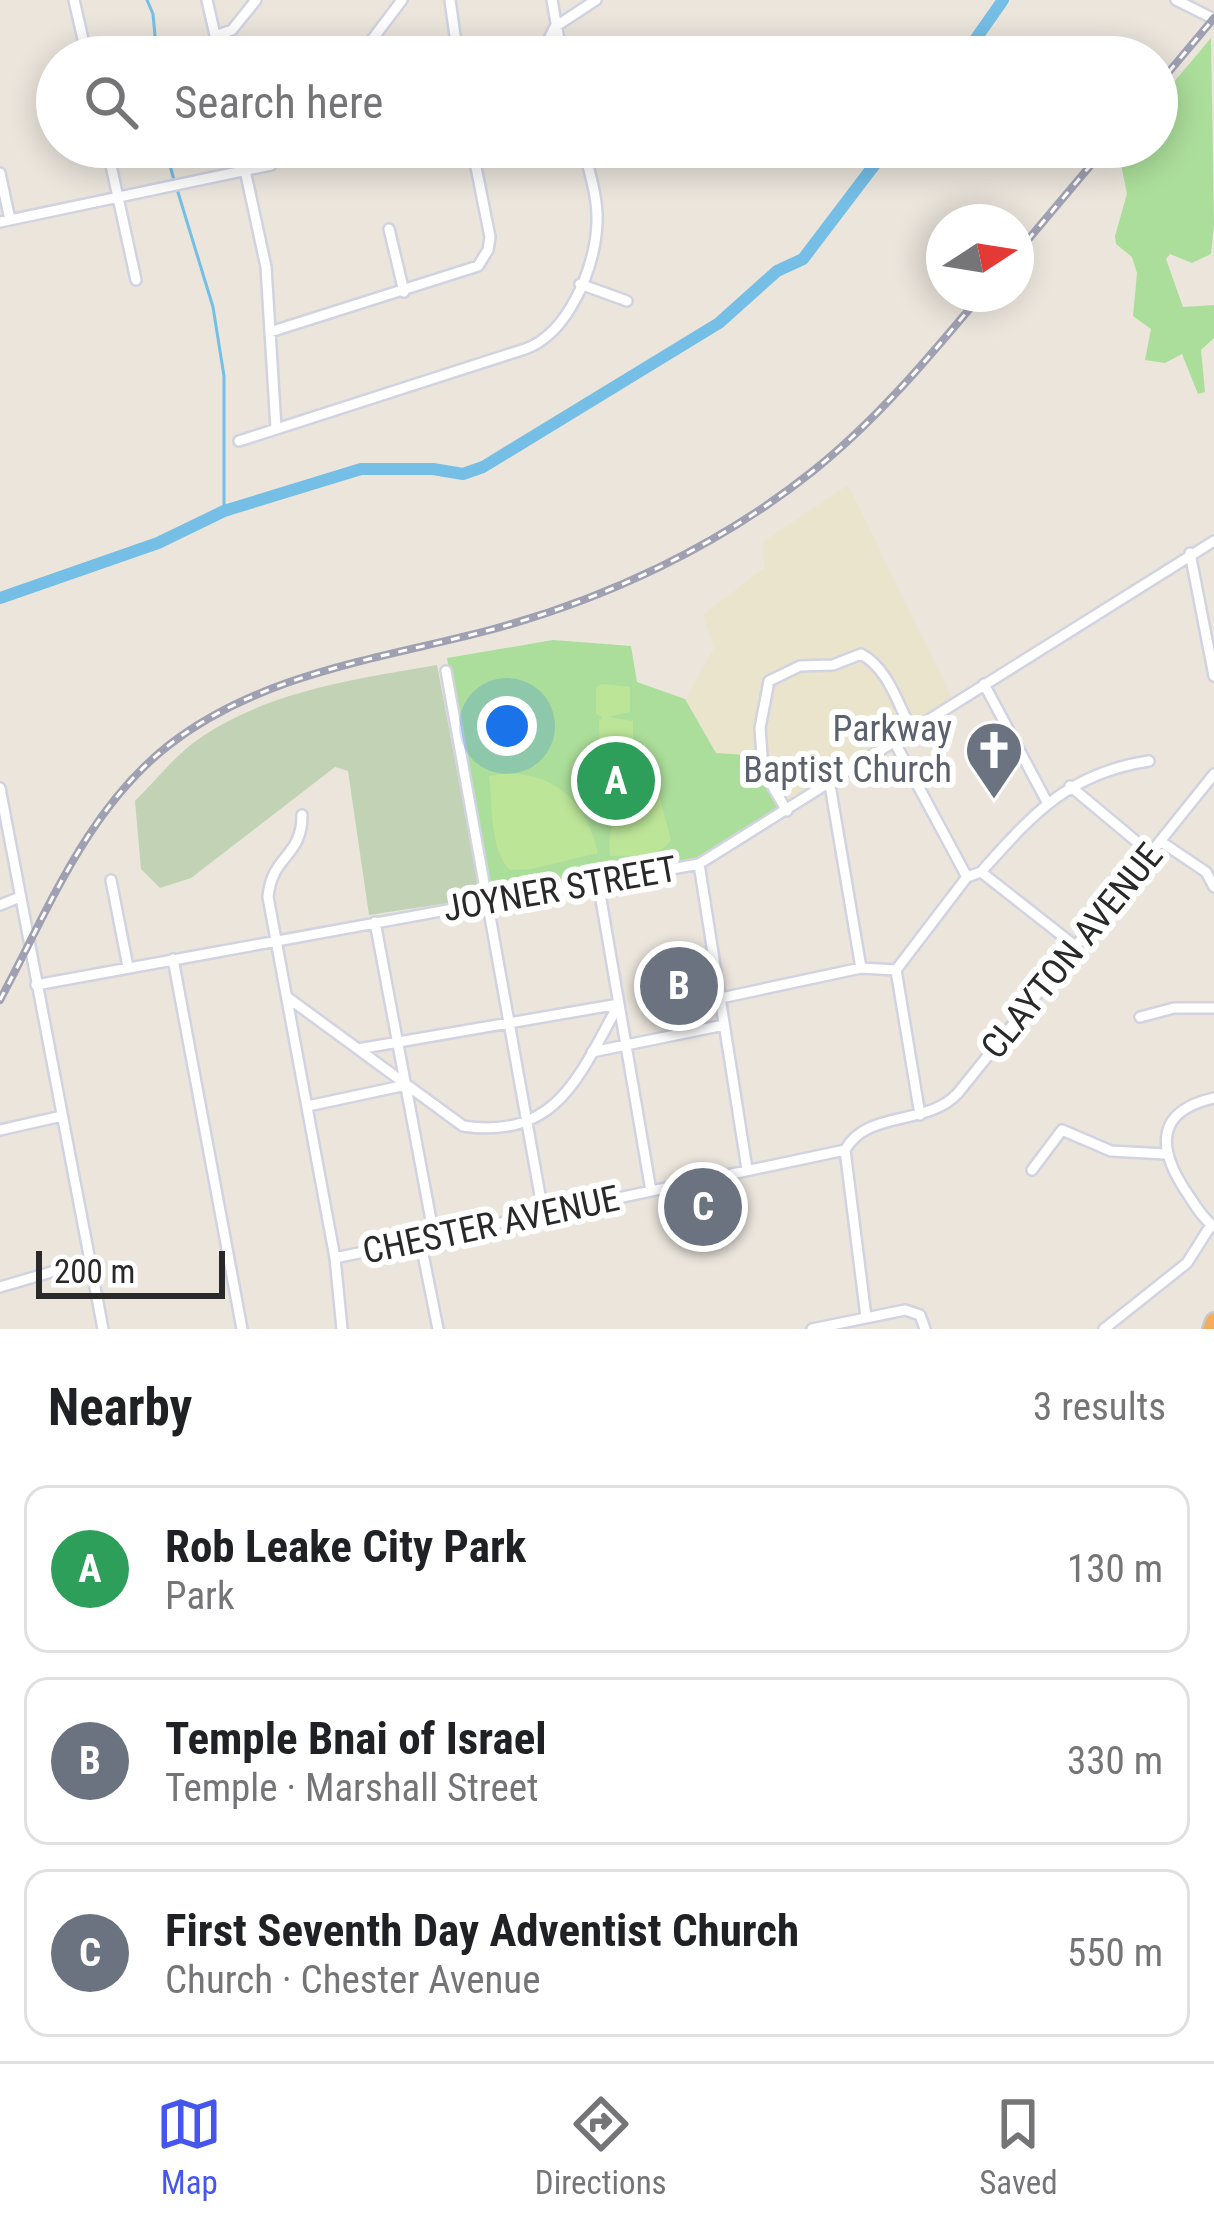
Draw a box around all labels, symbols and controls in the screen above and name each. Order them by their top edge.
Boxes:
search box [36,36,1178,168]
icon: search [78,69,144,135]
text: Search here [174,76,383,129]
north arrow [926,204,1034,312]
your location [477,696,537,756]
place label: Parkway Baptist Church [743,708,952,791]
church icon: Parkway Baptist Church [963,719,1025,801]
pin: A [577,736,655,826]
street label: CLAYTON AVENUE [973,835,1171,1067]
street label: JOYNER STREET [440,848,680,930]
pin: B [640,941,718,1031]
pin: C [664,1162,742,1252]
street label: CHESTER AVENUE [359,1177,623,1273]
scale bar [36,1245,225,1298]
text: 200 m [54,1252,135,1291]
text: Nearby [48,1378,192,1437]
text: 3 results [1033,1384,1166,1430]
text: Rob Leake City Park [165,1520,526,1573]
text: A [78,1546,102,1592]
text: 130 m [1067,1546,1163,1592]
text: Park [165,1573,235,1619]
text: Temple Bnai of Israel [165,1712,547,1765]
text: B [79,1738,101,1784]
text: 330 m [1067,1738,1163,1784]
text: Temple · Marshall Street [165,1765,539,1811]
text: First Seventh Day Adventist Church [165,1904,799,1957]
text: C [79,1930,101,1976]
text: 550 m [1067,1930,1163,1976]
text: Church · Chester Avenue [165,1957,541,2003]
tab: Map [156,2091,222,2202]
tab: Directions [535,2091,667,2202]
tab: Saved [979,2091,1058,2202]

